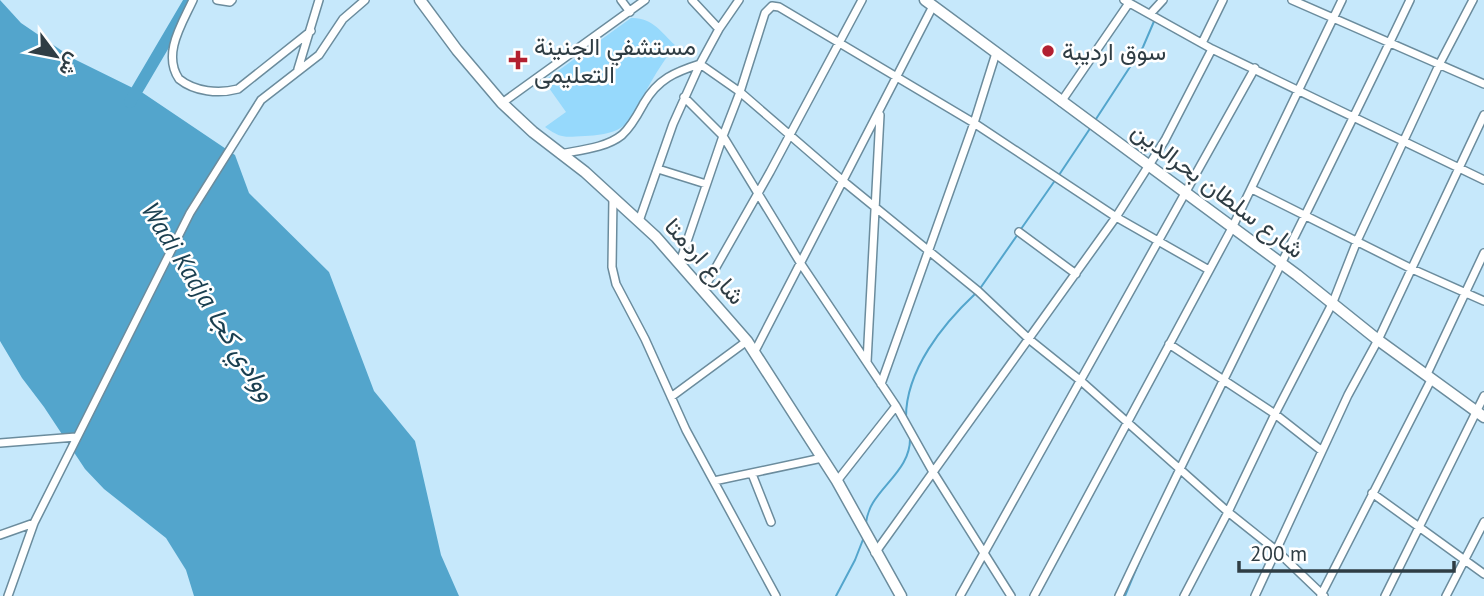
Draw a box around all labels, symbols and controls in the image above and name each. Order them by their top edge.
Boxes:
north arrow [21,21,91,91]
place label: مستشفي الجنينة التعليمى [534,31,696,90]
place label: سوق ارديبة [1062,36,1166,67]
marker: سوق ارديبة [1040,43,1056,59]
text: ش [54,49,87,81]
marker: مستشفي الجنينة التعليمى [508,50,528,70]
street label: شارع سلطان بحرالدين [1125,115,1310,266]
water label: Wadi Kadja ووادي كجا [130,195,284,410]
street label: شارع اردمتا [657,211,752,312]
scale bar [1239,530,1454,574]
text: 200 m [1250,540,1307,567]

